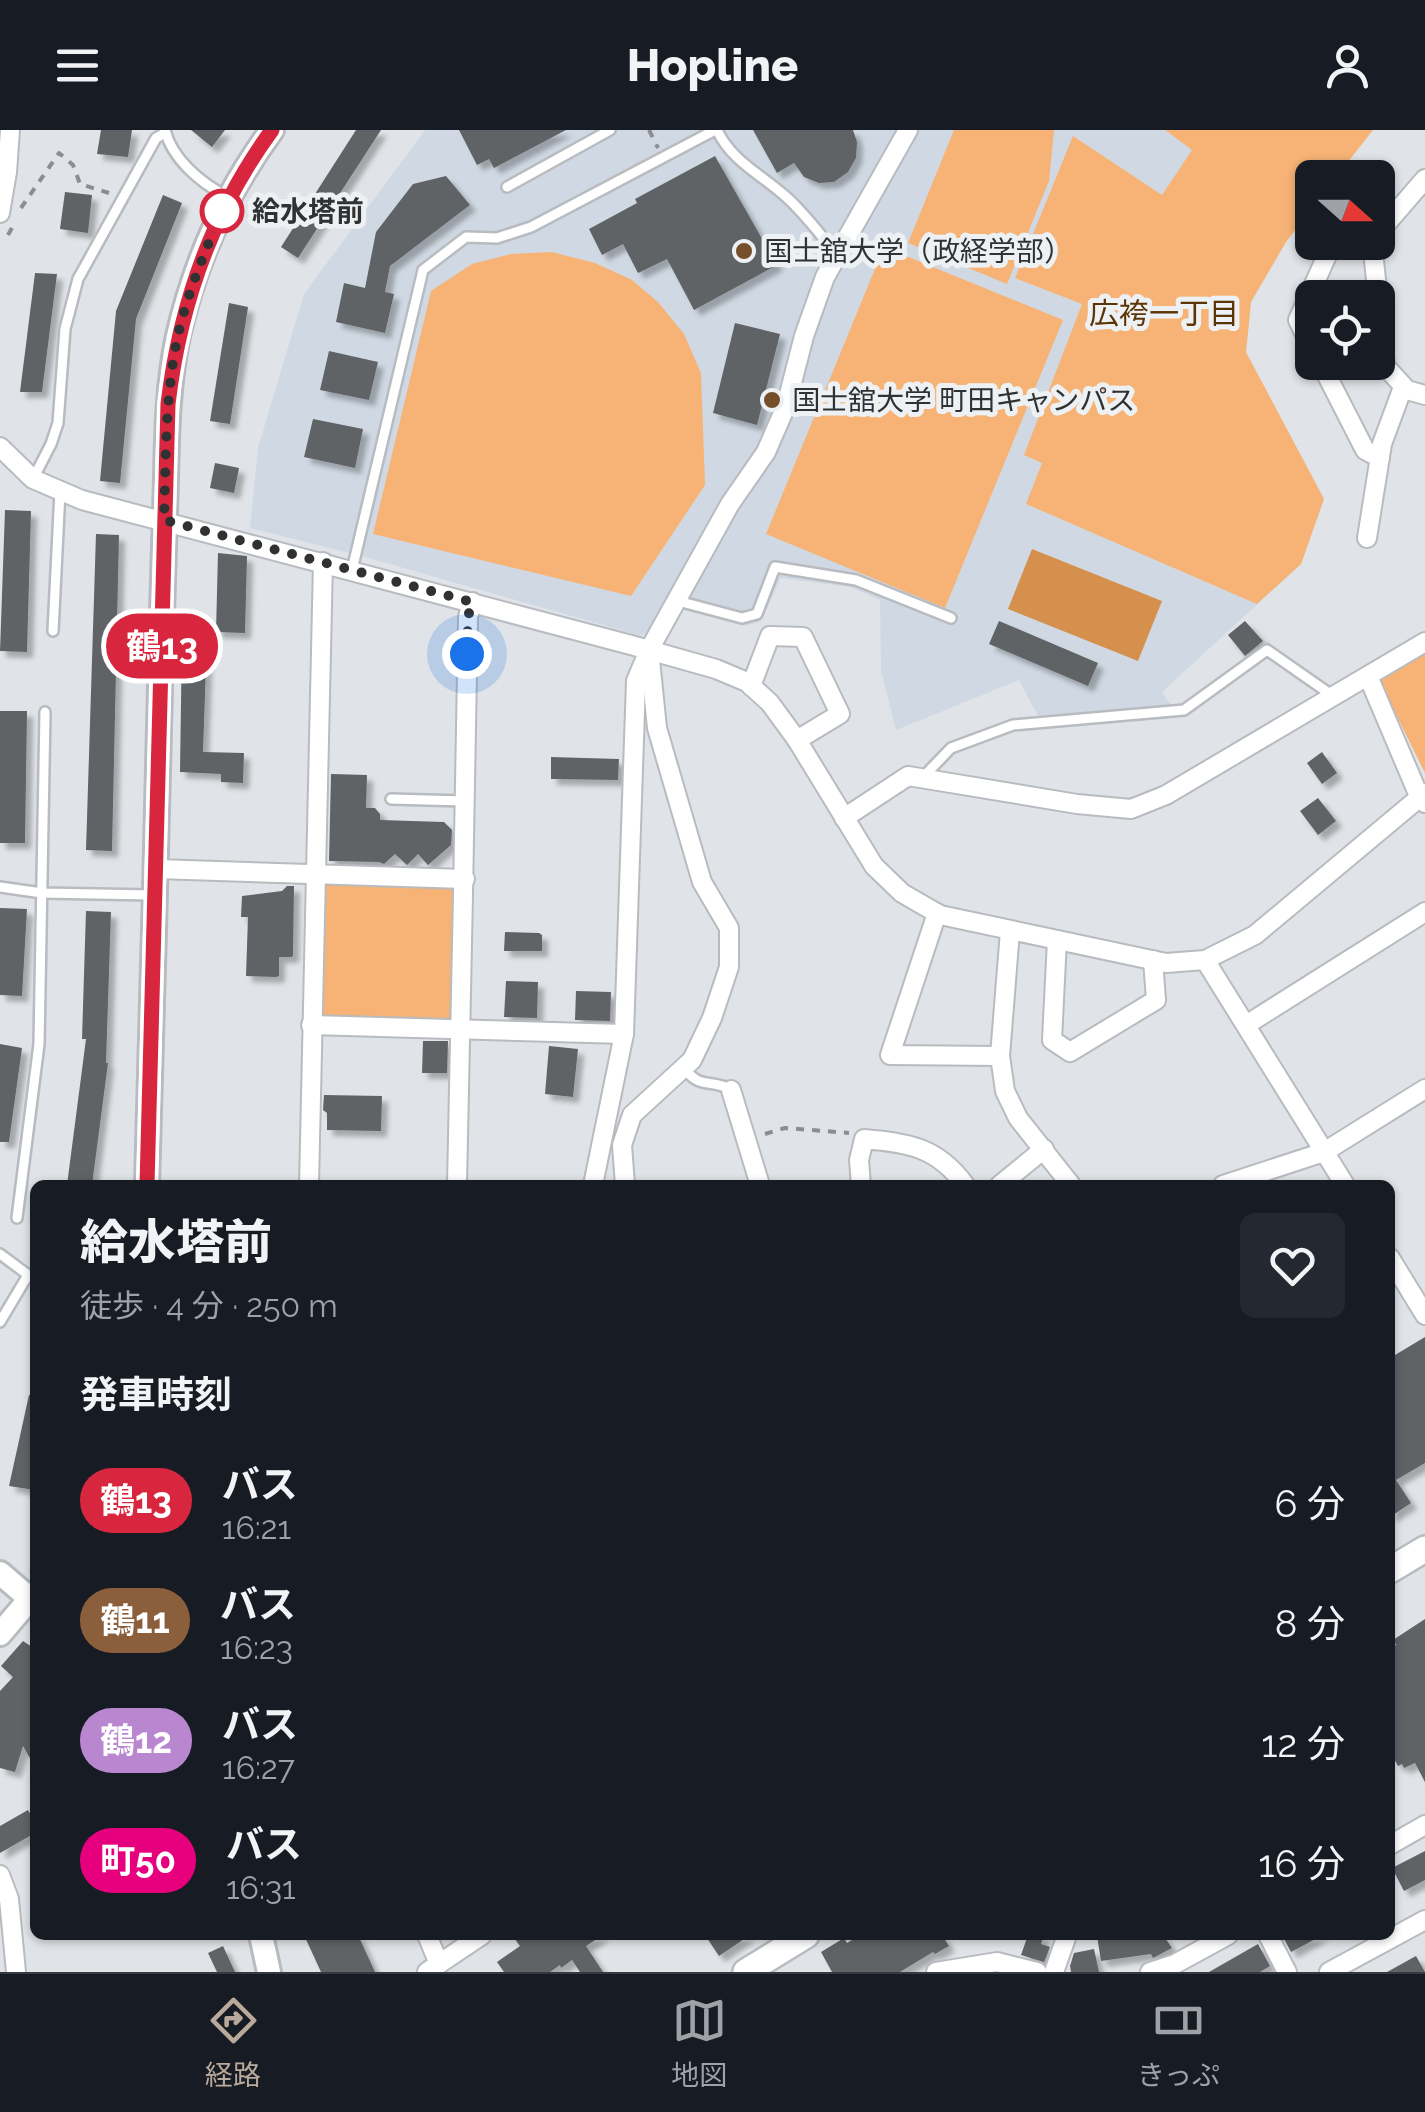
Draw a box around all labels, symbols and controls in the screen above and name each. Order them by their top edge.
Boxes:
icon: menu [50,38,105,93]
icon: person [1320,38,1375,93]
text: Hopline [627,39,798,92]
north arrow [1295,160,1395,260]
map controls [1295,160,1395,380]
marker: 給水塔前 [201,190,243,232]
place label: 給水塔前 [252,195,364,228]
place label: 国士舘大学（政経学部） [764,235,1072,268]
marker: 国士舘大学（政経学部） [733,240,755,262]
button: locate [1295,280,1395,380]
district label: 広袴一丁目 [1089,296,1239,331]
place label: 国士舘大学 町田キャンパス [792,384,1135,417]
marker: 国士舘大学 町田キャンパス [761,389,783,411]
line badge: 鶴13 [104,614,220,678]
text: 鶴13 [126,626,198,667]
your location [442,629,492,679]
button: heart [1240,1213,1345,1318]
text: 給水塔前 [80,1214,272,1270]
text: 徒歩 · 4 分 · 250 m [80,1287,338,1324]
text: 発車時刻 [80,1372,232,1417]
text: バス [222,1462,298,1507]
text: 鶴13 [100,1480,172,1521]
text: 6 分 [1274,1481,1345,1526]
text: 16:21 [222,1509,291,1546]
text: バス [220,1582,296,1627]
text: 鶴11 [100,1600,170,1641]
text: 8 分 [1275,1601,1345,1646]
text: 16:23 [220,1629,293,1666]
text: バス [222,1702,298,1747]
text: 鶴12 [100,1720,172,1761]
text: 12 分 [1261,1721,1345,1766]
text: 16:27 [222,1749,295,1786]
text: バス [226,1822,302,1867]
text: 町50 [100,1840,176,1881]
text: 16 分 [1258,1841,1345,1886]
text: 16:31 [226,1869,296,1906]
tab: 経路 [205,1993,261,2093]
tab: 地図 [671,1993,727,2093]
tab: きっぷ [1137,1993,1220,2093]

